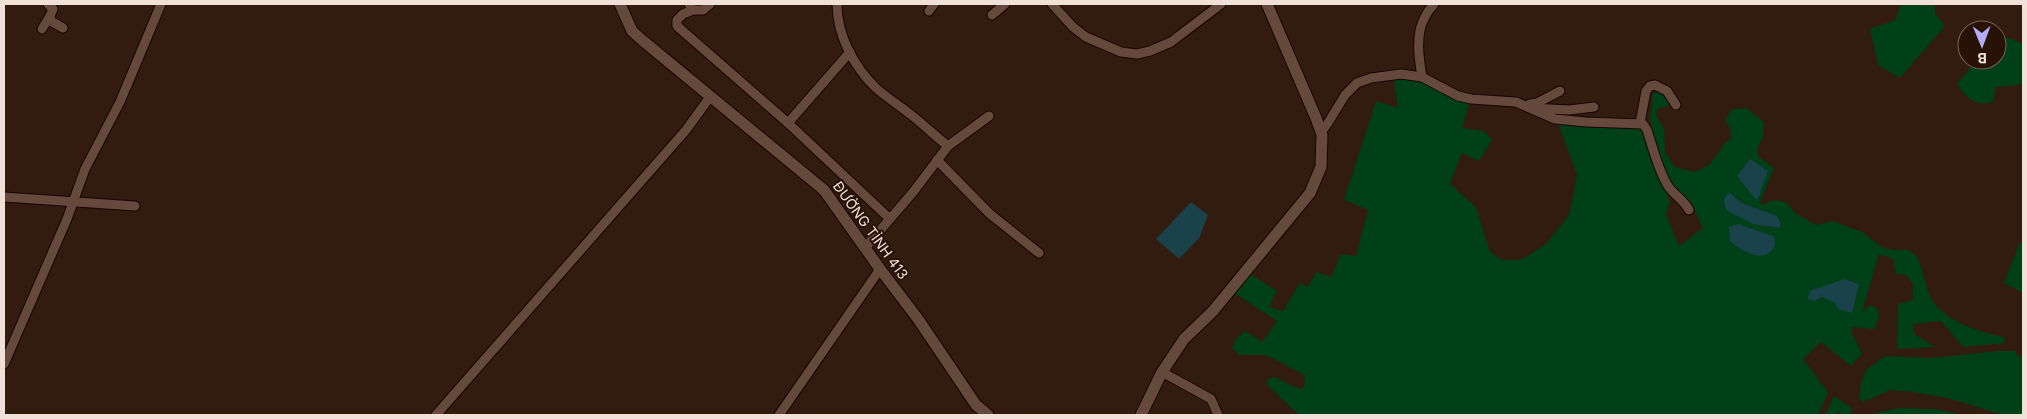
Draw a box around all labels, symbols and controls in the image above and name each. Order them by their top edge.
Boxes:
north arrow [1957,20,2007,70]
text: B [1977,50,1987,67]
street label: ĐƯỜNG TỈNH 413 [830,178,912,282]

